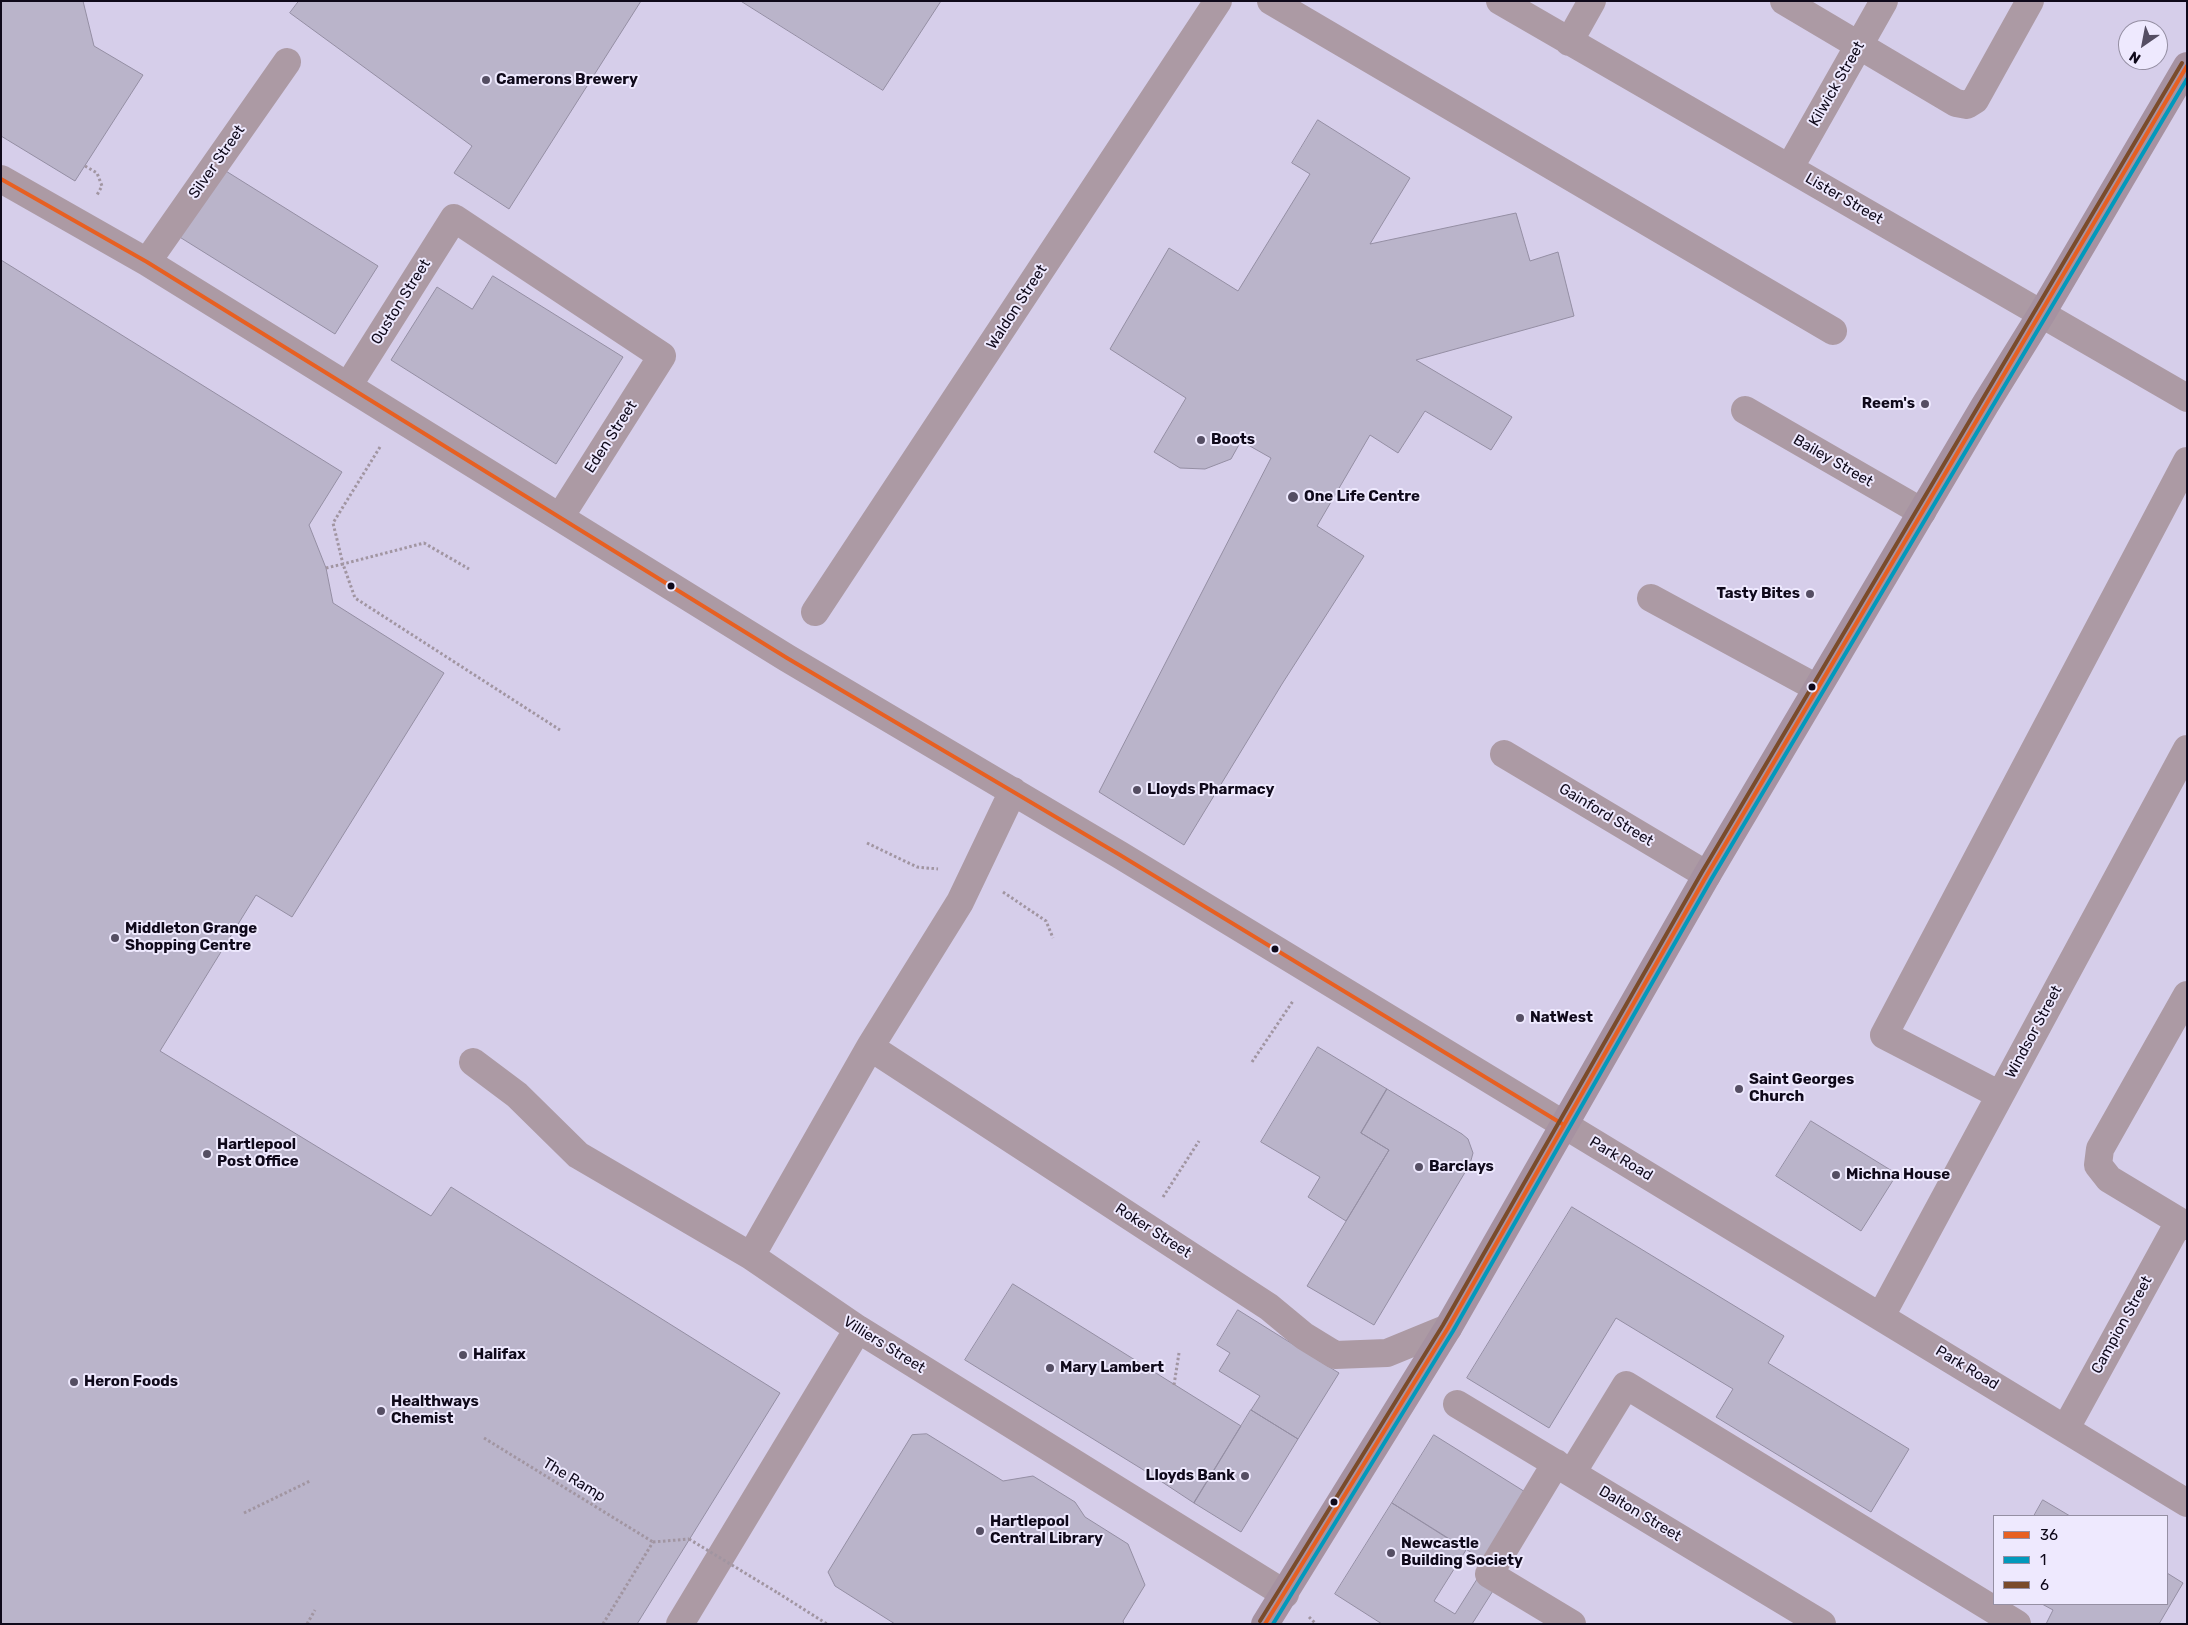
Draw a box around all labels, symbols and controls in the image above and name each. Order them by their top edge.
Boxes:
north arrow [2118,20,2168,70]
street label: Kilwick Street [1805,38,1869,130]
text: N [2126,47,2144,67]
place label: Camerons Brewery [496,71,638,89]
marker: Camerons Brewery [480,74,492,86]
street label: Silver Street [185,122,249,202]
street label: Lister Street [1802,170,1886,228]
street label: Ouston Street [368,256,434,348]
street label: Waldon Street [983,261,1051,353]
place label: Reem's [1862,395,1915,413]
street label: Eden Street [581,398,641,476]
marker: Reem's [1919,398,1931,410]
place label: Boots [1211,431,1255,449]
street label: Bailey Street [1790,431,1876,491]
marker: Boots [1195,434,1207,446]
place label: One Life Centre [1304,488,1420,506]
marker: One Life Centre [1286,490,1300,504]
unlabelled marker [666,581,676,591]
place label: Tasty Bites [1717,585,1800,603]
marker: Tasty Bites [1804,588,1816,600]
unlabelled marker [1807,682,1817,692]
street label: Gainford Street [1556,780,1656,850]
place label: Lloyds Pharmacy [1147,781,1274,799]
marker: Lloyds Pharmacy [1131,784,1143,796]
place label: Middleton Grange Shopping Centre [125,920,257,955]
marker: Middleton Grange Shopping Centre [109,932,121,944]
unlabelled marker [1270,944,1280,954]
street label: Windsor Street [2002,982,2066,1082]
place label: NatWest [1530,1009,1593,1027]
marker: NatWest [1514,1012,1526,1024]
place label: Saint Georges Church [1749,1071,1854,1106]
marker: Saint Georges Church [1733,1083,1745,1095]
street label: Park Road [1586,1133,1656,1185]
place label: Hartlepool Post Office [217,1136,299,1171]
marker: Hartlepool Post Office [201,1148,213,1160]
place label: Barclays [1429,1158,1494,1176]
marker: Barclays [1413,1161,1425,1173]
place label: Michna House [1846,1166,1950,1184]
marker: Michna House [1830,1169,1842,1181]
street label: Roker Street [1112,1200,1194,1262]
street label: Campion Street [2088,1273,2156,1377]
street label: Villiers Street [840,1313,928,1377]
street label: Park Road [1932,1342,2002,1394]
place label: Halifax [473,1346,526,1364]
marker: Halifax [457,1349,469,1361]
place label: Mary Lambert [1060,1359,1164,1377]
marker: Mary Lambert [1044,1362,1056,1374]
place label: Heron Foods [84,1373,178,1391]
marker: Heron Foods [68,1376,80,1388]
place label: Healthways Chemist [391,1393,479,1428]
marker: Healthways Chemist [375,1405,387,1417]
street label: The Ramp [539,1454,609,1506]
place label: Lloyds Bank [1145,1467,1235,1485]
marker: Lloyds Bank [1239,1470,1251,1482]
street label: Dalton Street [1596,1482,1684,1546]
unlabelled marker [1329,1497,1339,1507]
place label: Hartlepool Central Library [990,1513,1103,1548]
legend [1993,1515,2168,1605]
marker: Hartlepool Central Library [974,1525,986,1537]
text: 36 [2040,1526,2058,1544]
place label: Newcastle Building Society [1401,1535,1523,1570]
marker: Newcastle Building Society [1385,1547,1397,1559]
text: 1 [2040,1551,2046,1569]
text: 6 [2040,1576,2049,1594]

